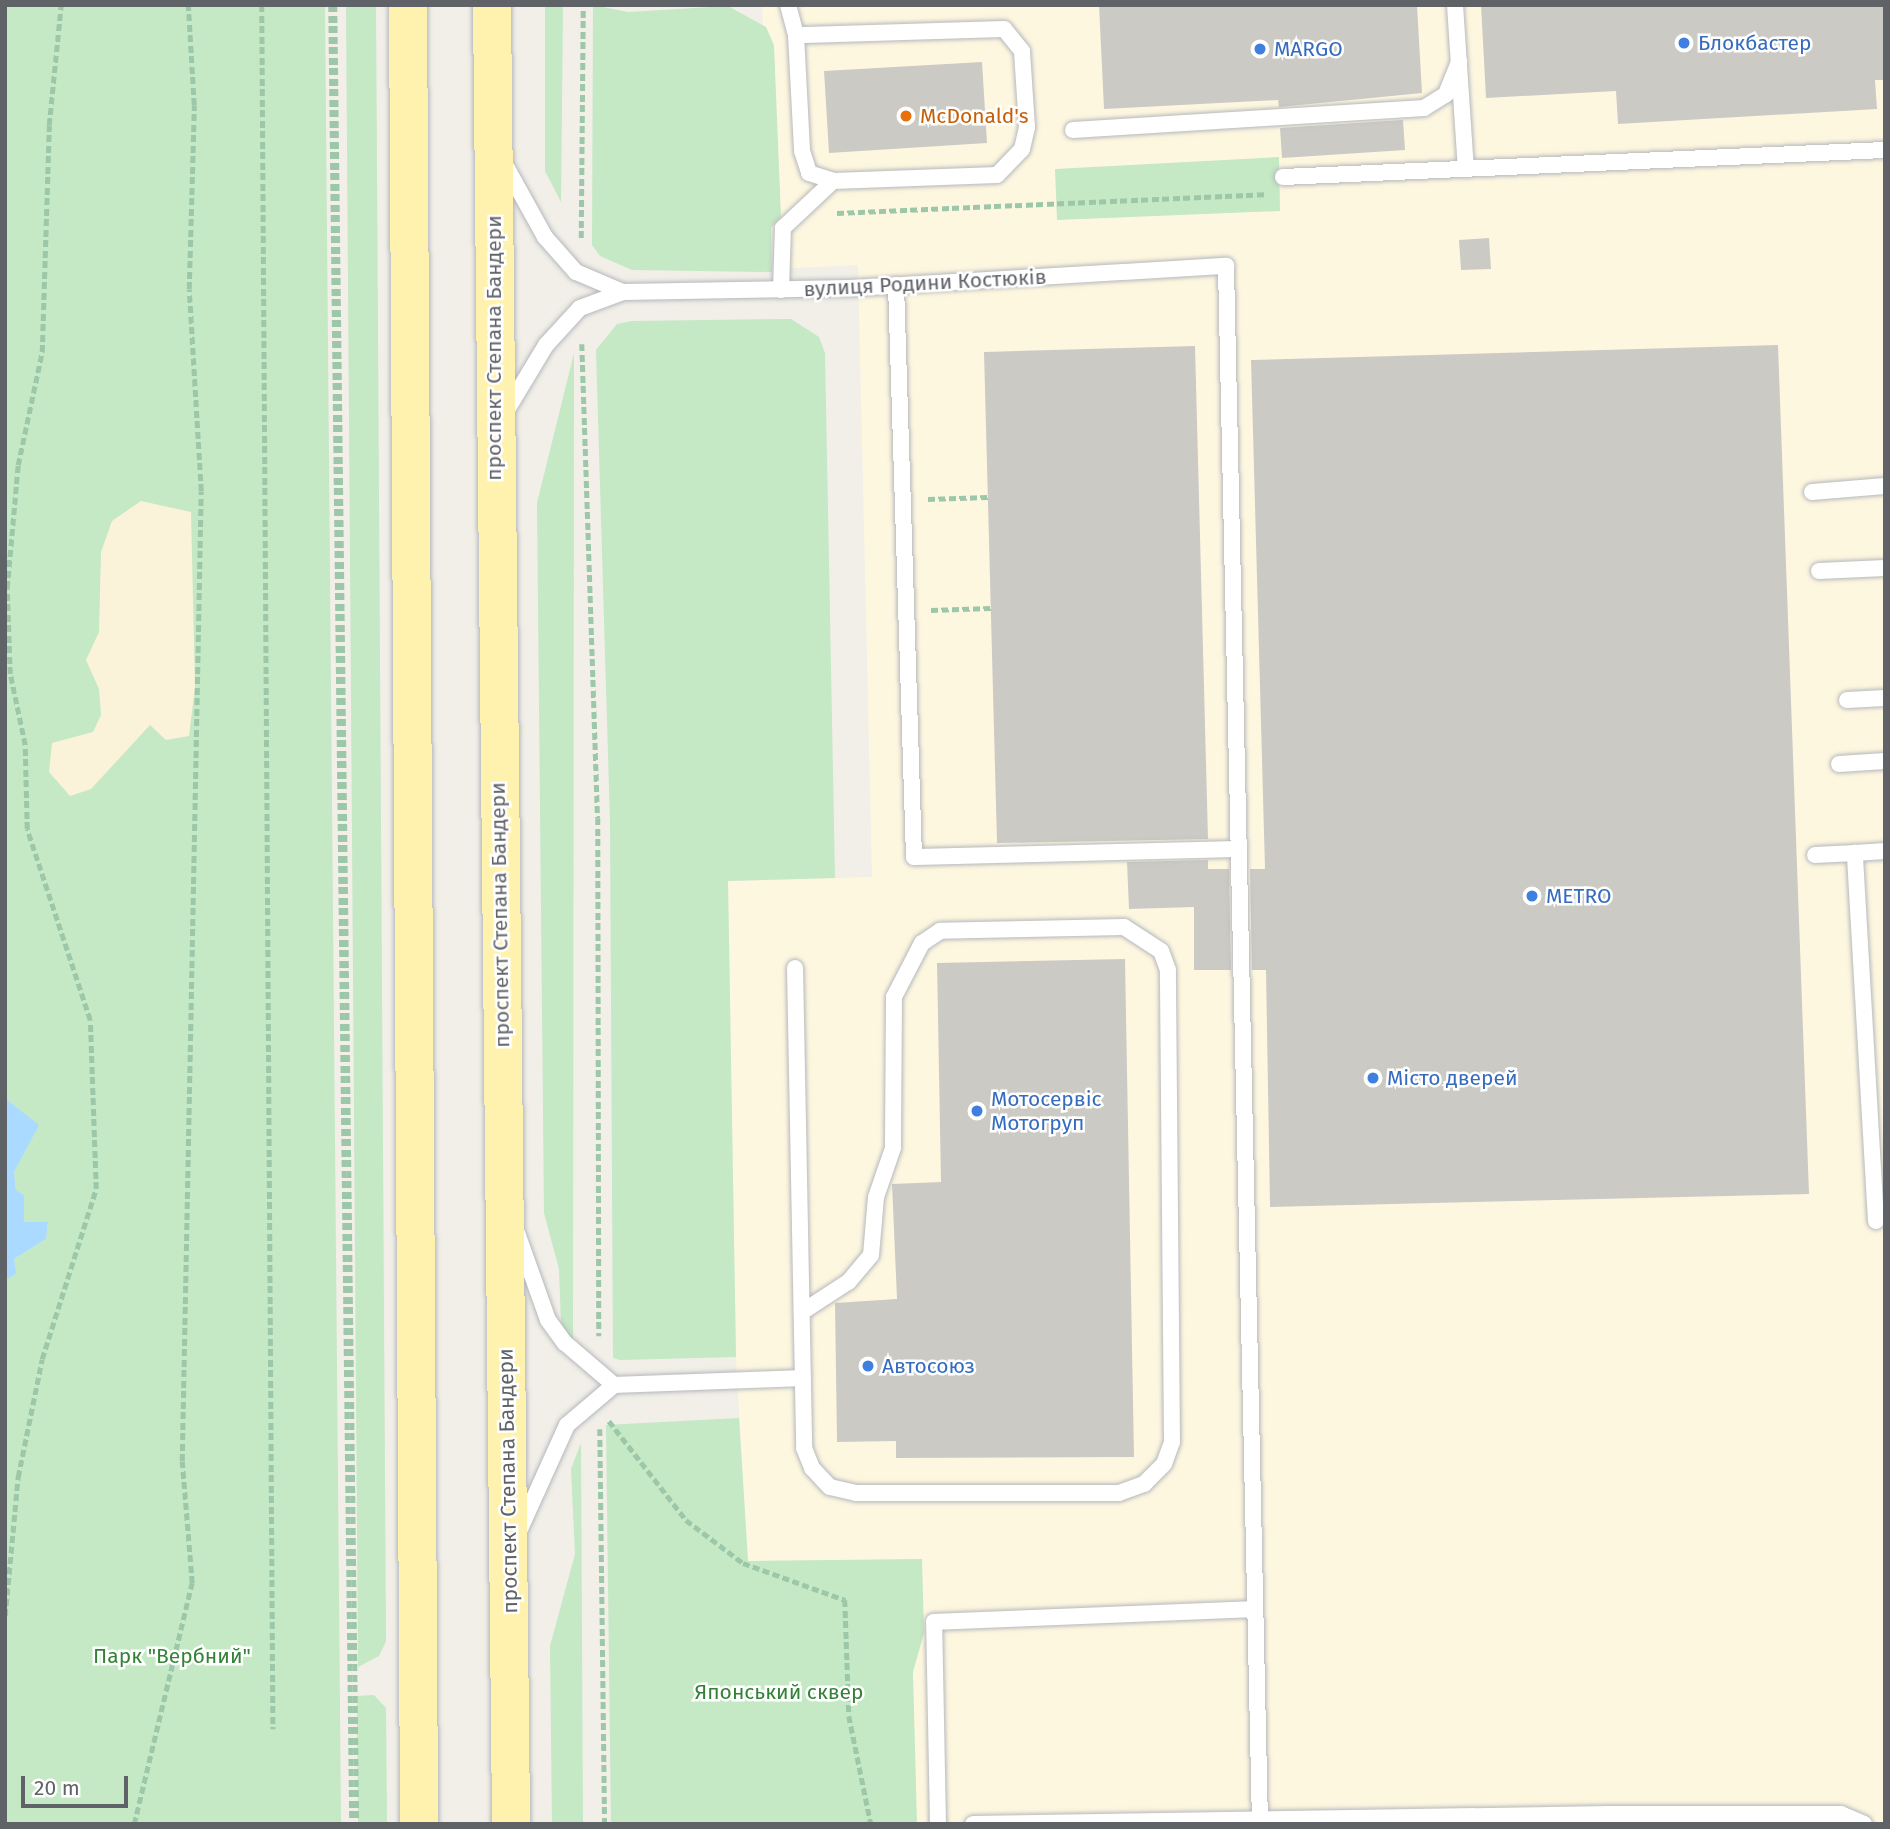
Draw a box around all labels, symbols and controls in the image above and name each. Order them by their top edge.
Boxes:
place label: Блокбастер [1698,30,1811,56]
marker: Блокбастер [1676,35,1692,51]
place label: MARGO [1274,36,1343,62]
marker: MARGO [1252,41,1268,57]
place label: McDonald's [920,103,1028,129]
marker: McDonald's [898,108,914,124]
street label: проспект Степана Бандери [481,215,507,481]
street label: вулиця Родини Костюків [803,264,1047,302]
street label: проспект Степана Бандери [485,782,515,1048]
place label: METRO [1546,883,1611,909]
marker: METRO [1524,888,1540,904]
place label: Місто дверей [1387,1065,1518,1091]
marker: Місто дверей [1365,1070,1381,1086]
place label: Мотосервіс Мотогруп [991,1086,1102,1136]
marker: Мотосервіс Мотогруп [969,1103,985,1119]
street label: проспект Степана Бандери [493,1348,523,1614]
place label: Автосоюз [882,1353,975,1379]
marker: Автосоюз [860,1358,876,1374]
park label: Парк "Вербний" [93,1643,251,1669]
park label: Японський сквер [695,1679,863,1705]
scale bar [24,1762,131,1806]
text: 20 m [34,1775,80,1801]

